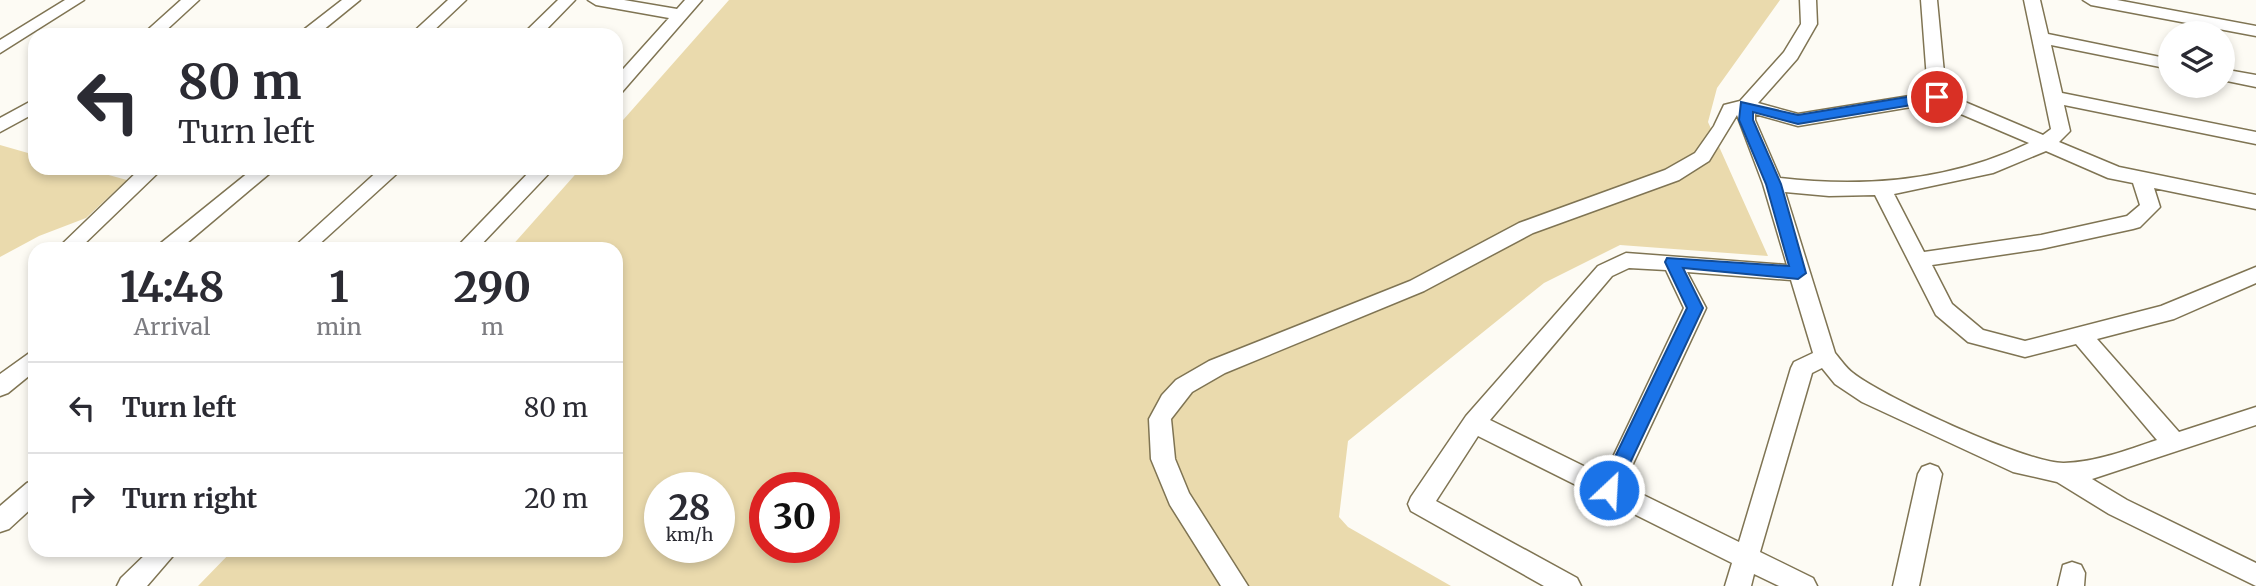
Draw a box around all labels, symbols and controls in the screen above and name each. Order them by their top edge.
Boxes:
map controls [2158,21,2235,98]
button: layers [2158,21,2235,98]
text: 80 m [178,51,301,112]
icon: left [63,56,154,147]
pin [1907,67,1967,127]
icon: arrive [1918,78,1956,116]
text: Turn left [178,112,315,152]
text: 14:48 [120,261,224,313]
text: 1 [329,261,349,313]
text: 290 [454,261,531,313]
text: Arrival [134,312,210,341]
text: min [316,312,362,341]
text: m [481,312,504,341]
icon: left [63,389,101,427]
text: Turn left [122,391,236,424]
text: 80 m [524,391,588,424]
position arrow [1572,453,1646,527]
speed limit sign: 30 [749,472,840,563]
icon: right [63,480,101,518]
text: Turn right [122,482,257,515]
text: 20 m [524,482,588,515]
text: 28 [668,486,711,530]
text: km/h [666,523,713,546]

